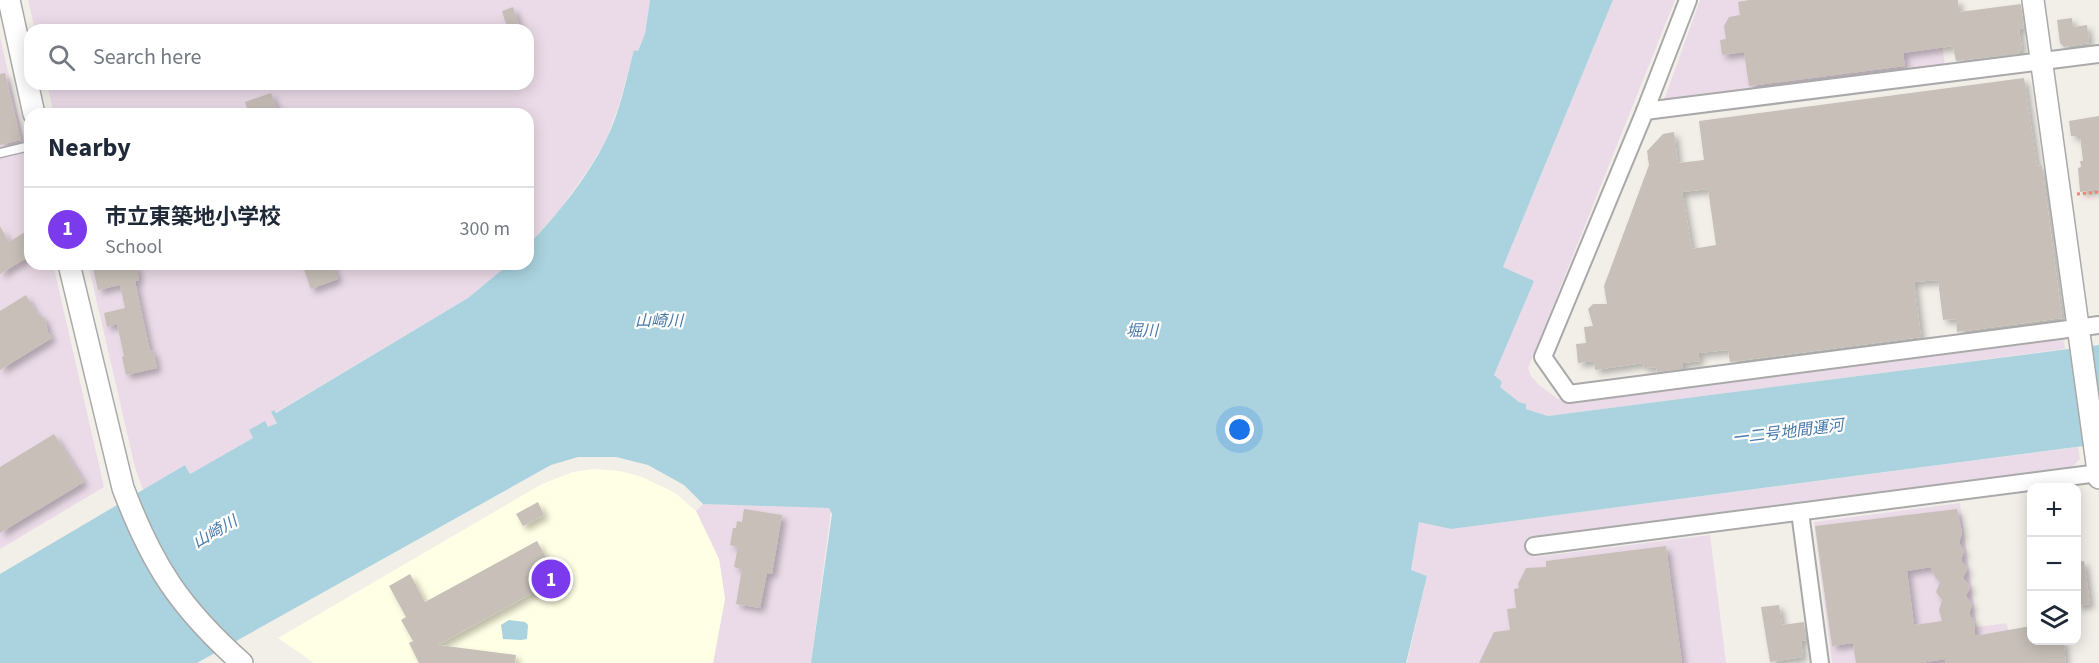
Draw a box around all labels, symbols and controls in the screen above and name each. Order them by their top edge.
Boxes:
search box [24,24,534,90]
icon: search [45,41,78,74]
text: Search here [93,41,201,73]
text: Nearby [48,129,131,166]
text: 市立東築地小学校 [105,201,281,233]
text: 1 [62,215,73,243]
text: 300 m [460,215,510,243]
text: School [105,233,162,261]
water label: 山崎川 [635,310,685,332]
water label: 堀川 [1126,320,1160,342]
water label: 一二号地間運河 [1731,414,1848,450]
your location [1225,415,1254,444]
map controls [2027,483,2081,645]
button: + [2027,483,2081,537]
water label: 山崎川 [189,509,243,554]
button: − [2027,537,2081,591]
pin: 1 [532,556,570,602]
button: layers [2027,591,2081,645]

